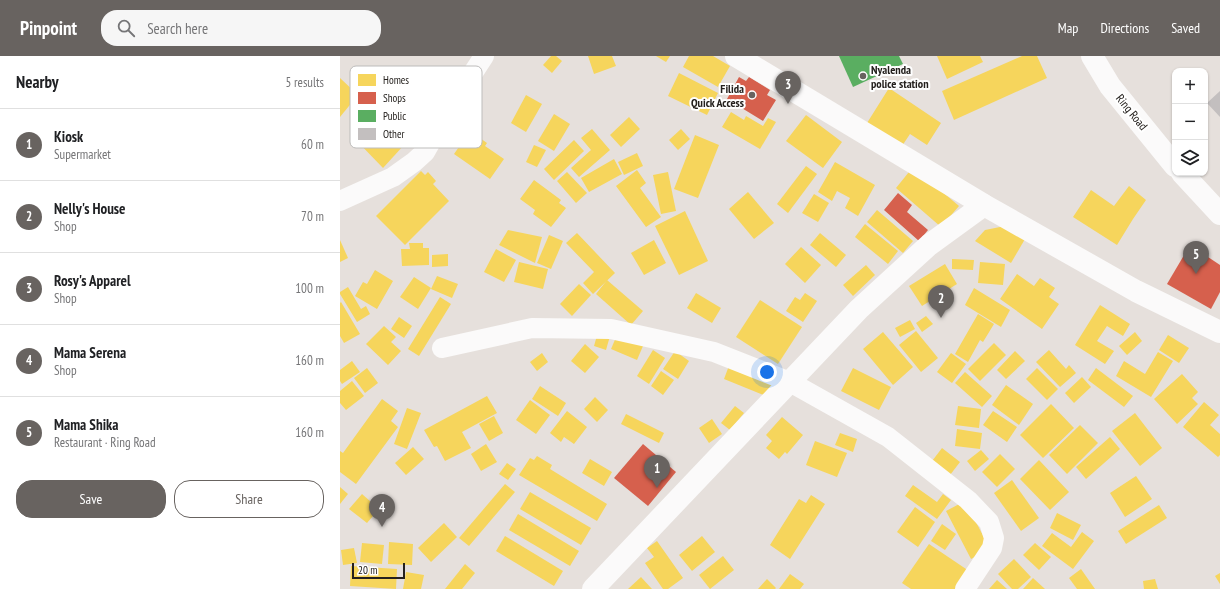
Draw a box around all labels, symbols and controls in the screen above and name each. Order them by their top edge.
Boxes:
search box [101,10,381,46]
text: Pinpoint [20,16,77,40]
icon: search [115,17,137,39]
text: Search here [147,19,208,38]
text: Map [1058,19,1078,37]
text: Directions [1100,19,1149,37]
text: Saved [1171,19,1200,37]
place label: Nyalenda police station [871,62,929,91]
legend [350,66,482,148]
map controls [1172,68,1208,176]
button: + [1172,68,1208,104]
text: Nearby [16,71,59,93]
pin: 3 [775,71,801,104]
marker: Nyalenda police station [858,71,868,81]
text: Homes [383,73,409,87]
text: 5 results [285,74,324,91]
place label: Filida Quick Access [691,81,744,110]
marker: Filida Quick Access [747,90,757,100]
text: Shops [383,91,406,105]
street label: Ring Road [1113,91,1151,133]
button: − [1172,104,1208,140]
text: Public [383,109,406,123]
text: Kiosk [54,127,83,146]
text: Other [383,127,404,141]
text: 1 [26,136,32,153]
text: 60 m [301,136,324,153]
button: layers [1172,140,1208,176]
text: Supermarket [54,146,111,163]
text: Nelly's House [54,199,126,218]
text: 2 [26,208,32,225]
text: 70 m [301,208,324,225]
text: Shop [54,218,77,235]
pin: 5 [1183,241,1209,274]
text: Rosy's Apparel [54,271,131,290]
text: 3 [26,280,32,297]
text: 100 m [295,280,324,297]
pin: 2 [928,285,954,318]
text: Shop [54,290,77,307]
text: Mama Serena [54,343,126,362]
text: 4 [26,352,32,369]
text: 160 m [295,352,324,369]
text: Shop [54,362,77,379]
your location [757,362,777,382]
text: Mama Shika [54,415,118,434]
text: 5 [26,424,32,441]
text: 160 m [295,424,324,441]
text: Restaurant · Ring Road [54,434,156,451]
pin: 1 [644,455,670,488]
button: Save [16,480,166,518]
button: Share [174,480,324,518]
pin: 4 [369,494,395,527]
scale bar [352,561,405,580]
text: 20 m [358,563,377,577]

